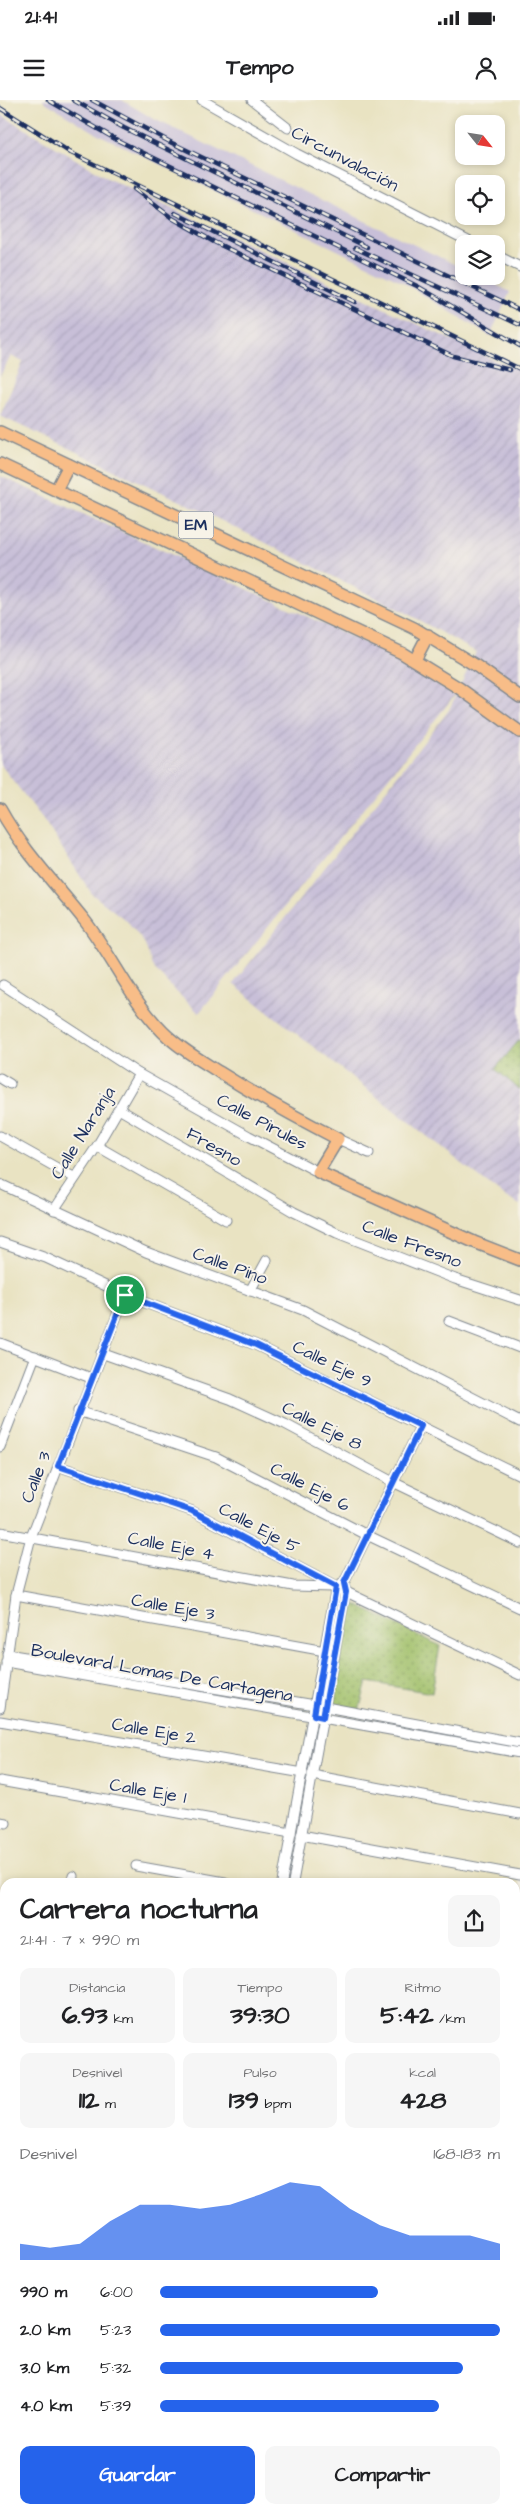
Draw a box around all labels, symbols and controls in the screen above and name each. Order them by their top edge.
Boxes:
text: 21:41 [25,4,57,31]
text: Tempo [226,52,294,83]
icon: menu [20,54,48,82]
icon: person [472,54,500,82]
north arrow [455,115,505,165]
map controls [455,115,505,285]
street label: Circunvalación [287,120,403,198]
button: locate [455,175,505,225]
button: layers [455,235,505,285]
road number: EM [178,512,214,538]
street label: Calle Naranja [44,1082,122,1184]
street label: Calle Pirules [212,1088,312,1156]
street label: Fresno [182,1121,246,1173]
street label: Calle Fresno [359,1214,465,1274]
street label: Calle Pino [189,1241,271,1291]
pin [104,1274,146,1316]
icon: arrive [111,1281,139,1309]
street label: Calle Eje 9 [288,1334,376,1394]
street label: Calle Eje 8 [278,1395,367,1457]
street label: Calle 3 [15,1447,57,1507]
street label: Calle Eje 6 [266,1456,354,1518]
street label: Calle Eje 5 [214,1496,304,1560]
street label: Calle Eje 4 [126,1525,216,1567]
street label: Calle Eje 3 [129,1587,217,1627]
street label: Boulevard Lomas De Cartagena [29,1638,295,1709]
street label: Calle Eje 2 [110,1711,199,1751]
street label: Calle Eje 1 [108,1772,188,1810]
text: Carrera nocturna [20,1890,258,1929]
button: share [448,1895,500,1947]
text: 21:41 · 7 × 990 m [20,1929,139,1951]
text: Distancia [69,1978,125,1998]
text: Tiempo [238,1978,282,1998]
text: Ritmo [404,1978,441,1998]
text: 6.93 [62,1998,108,2033]
text: 39:30 [230,1998,290,2033]
text: 5:42 [380,1998,434,2033]
text: km [108,2009,133,2029]
text: /km [434,2009,465,2029]
text: Desnivel [72,2063,122,2083]
text: Pulso [243,2063,277,2083]
text: kcal [409,2063,436,2083]
text: 112 [79,2083,99,2118]
text: 139 [229,2083,259,2118]
text: 428 [399,2083,446,2118]
text: m [99,2094,116,2114]
text: bpm [259,2094,291,2114]
text: Desnivel [20,2143,77,2165]
text: 168–183 m [433,2143,500,2165]
text: 990 m [20,2281,67,2303]
text: 6:00 [100,2281,133,2303]
text: 2.0 km [20,2319,70,2341]
text: 5:23 [100,2319,131,2341]
text: 3.0 km [20,2357,69,2379]
text: 5:32 [100,2357,131,2379]
text: 4.0 km [20,2395,72,2417]
text: 5:39 [100,2395,131,2417]
button: Guardar [20,2446,255,2504]
button: Compartir [265,2446,500,2504]

